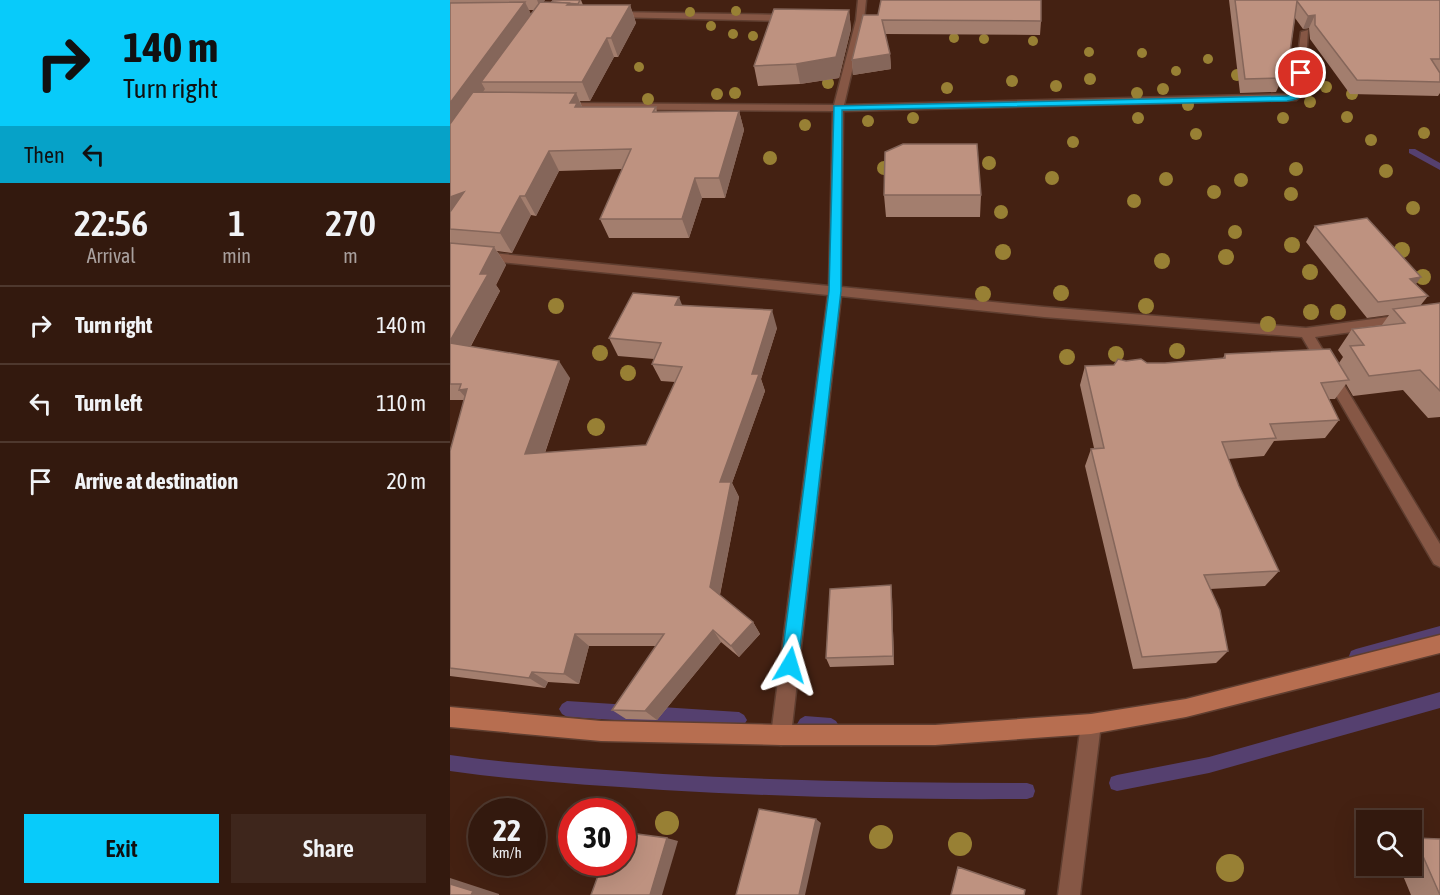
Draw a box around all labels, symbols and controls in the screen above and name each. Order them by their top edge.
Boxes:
text: 140 m [123,23,218,71]
icon: right [24,24,102,102]
pin [1275,47,1326,98]
icon: arrive [1284,56,1317,89]
text: Turn right [123,73,218,104]
icon: left [77,138,110,171]
text: Then [24,142,65,168]
text: 22:56 [74,202,148,244]
text: 1 [228,202,245,244]
text: 270 [325,202,376,244]
text: Arrival [87,244,136,267]
text: min [222,244,251,267]
text: m [343,244,358,267]
icon: right [24,309,57,342]
text: Turn right [75,312,152,338]
text: 140 m [376,312,426,338]
icon: left [24,387,57,420]
text: Turn left [75,390,142,416]
text: 110 m [376,390,426,416]
icon: arrive [24,465,57,498]
text: Arrive at destination [75,468,238,494]
text: 20 m [386,468,426,494]
position arrow [758,633,822,697]
speed limit sign: 30 [558,798,636,876]
map controls [1356,810,1422,876]
button: search [1356,810,1422,876]
text: 22 [493,813,521,847]
button: Exit [24,814,219,883]
button: Share [231,814,426,883]
text: km/h [492,844,522,861]

